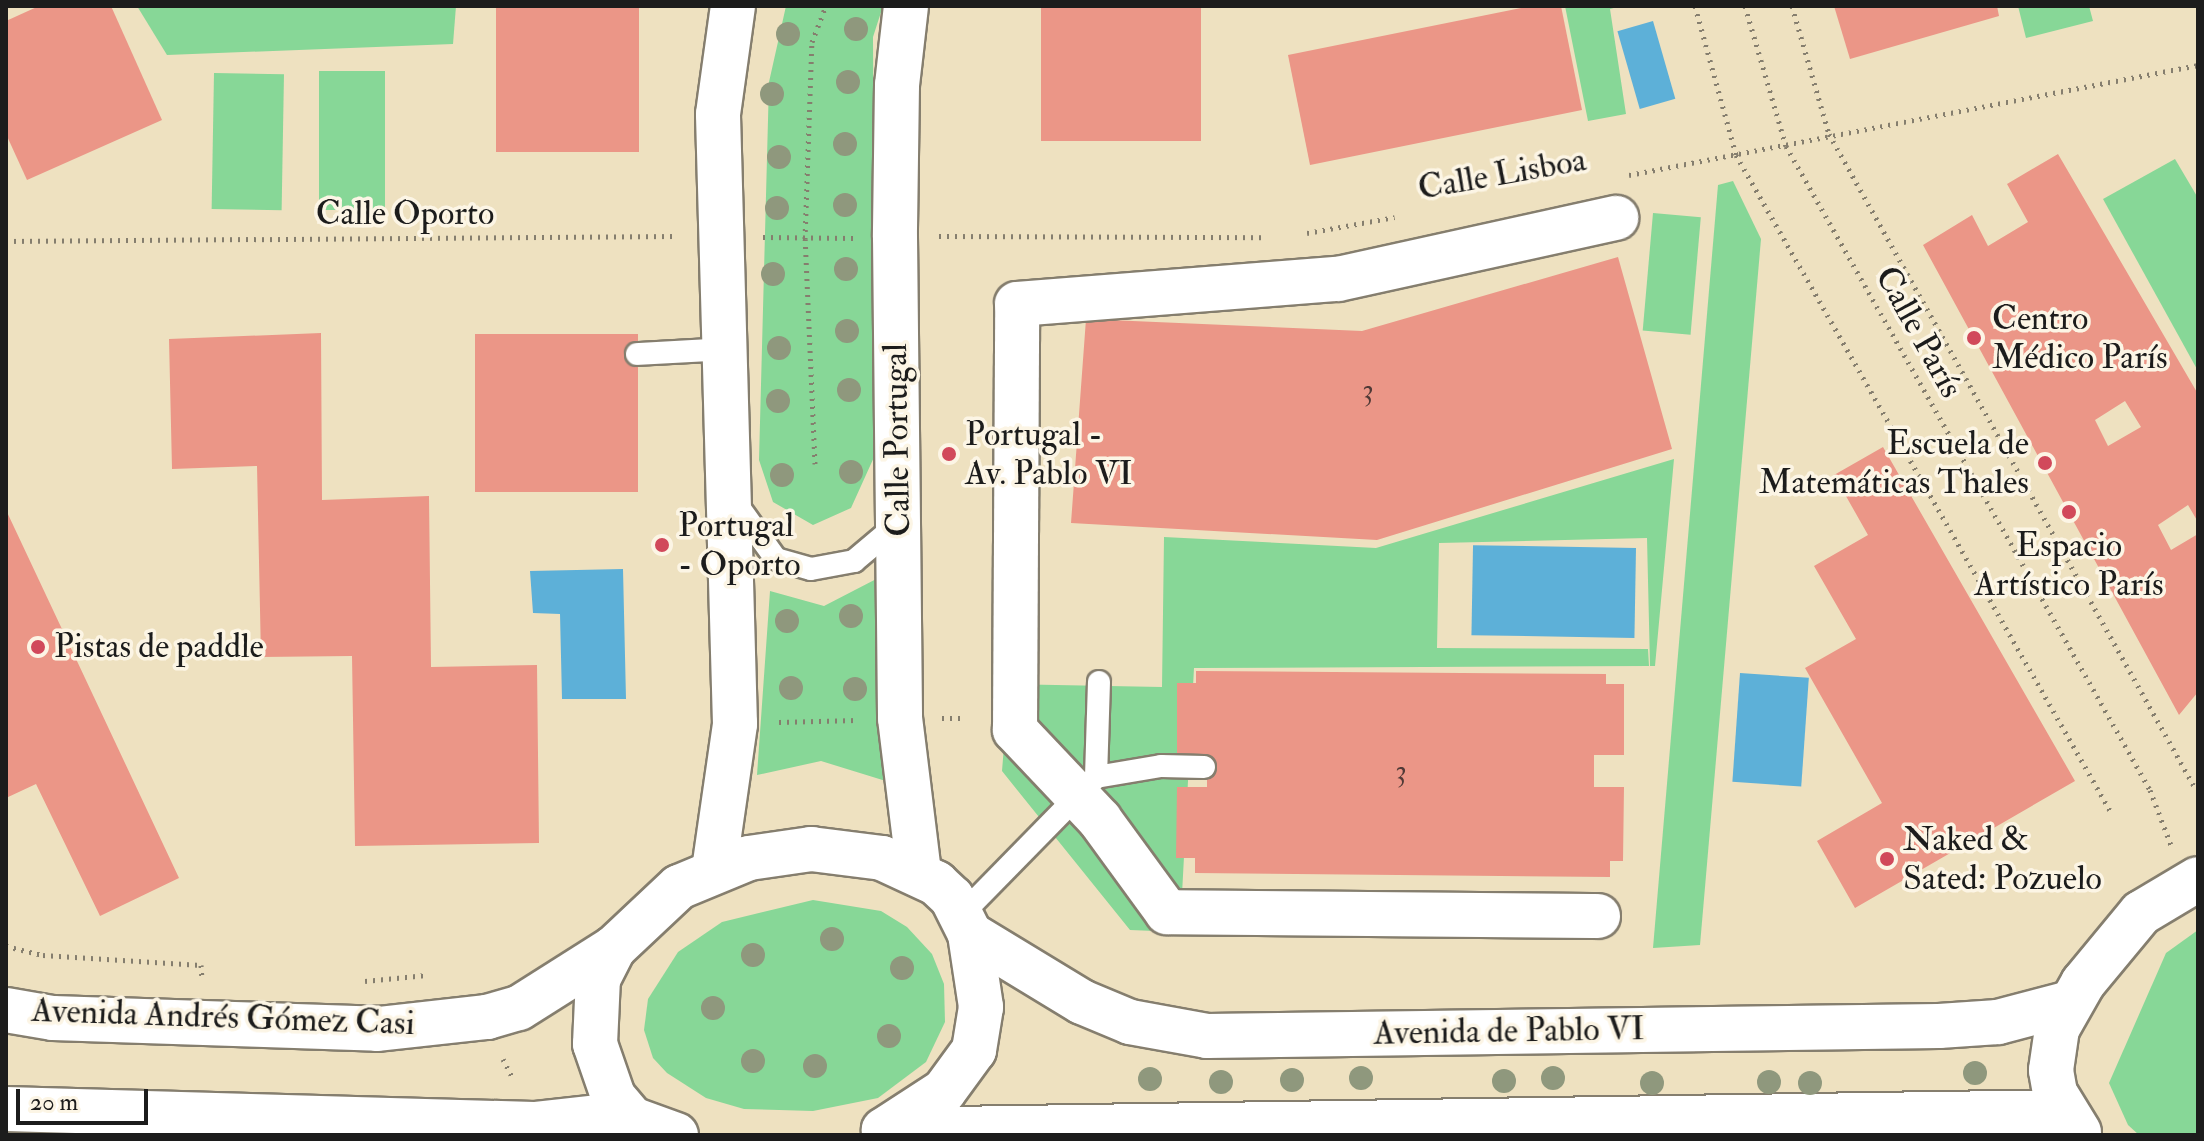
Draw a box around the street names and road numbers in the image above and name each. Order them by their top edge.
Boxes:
street label: Calle Lisboa [1415,139,1589,209]
street label: Calle Oporto [316,194,494,234]
street label: Calle París [1866,259,1972,405]
street label: Calle Portugal [875,343,919,537]
street label: Avenida Andrés Gómez Casi [31,990,415,1044]
street label: Avenida de Pablo VI [1373,1008,1645,1054]

